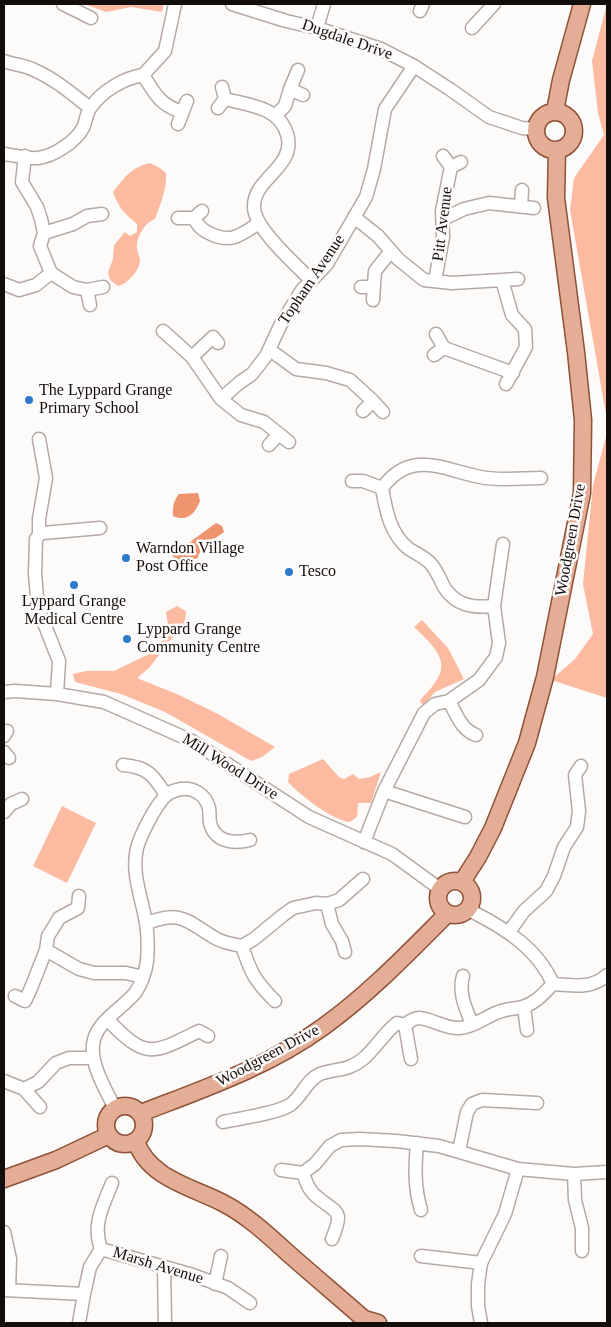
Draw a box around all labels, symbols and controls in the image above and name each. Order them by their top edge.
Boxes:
street label: Dugdale Drive [299,16,395,64]
street label: Pitt Avenue [429,186,457,262]
street label: Topham Avenue [275,231,349,329]
place label: The Lyppard Grange Primary School [39,381,172,419]
marker: The Lyppard Grange Primary School [23,394,35,406]
street label: Woodgreen Drive [552,482,590,598]
place label: Warndon Village Post Office [136,539,244,577]
marker: Warndon Village Post Office [120,552,132,564]
place label: Tesco [299,562,336,582]
marker: Tesco [283,566,295,578]
marker: Lyppard Grange Medical Centre [68,579,80,591]
place label: Lyppard Grange Medical Centre [22,592,126,630]
place label: Lyppard Grange Community Centre [137,620,260,658]
marker: Lyppard Grange Community Centre [121,633,133,645]
street label: Mill Wood Drive [178,730,282,804]
street label: Woodgreen Drive [213,1021,323,1091]
street label: Marsh Avenue [111,1243,205,1289]

